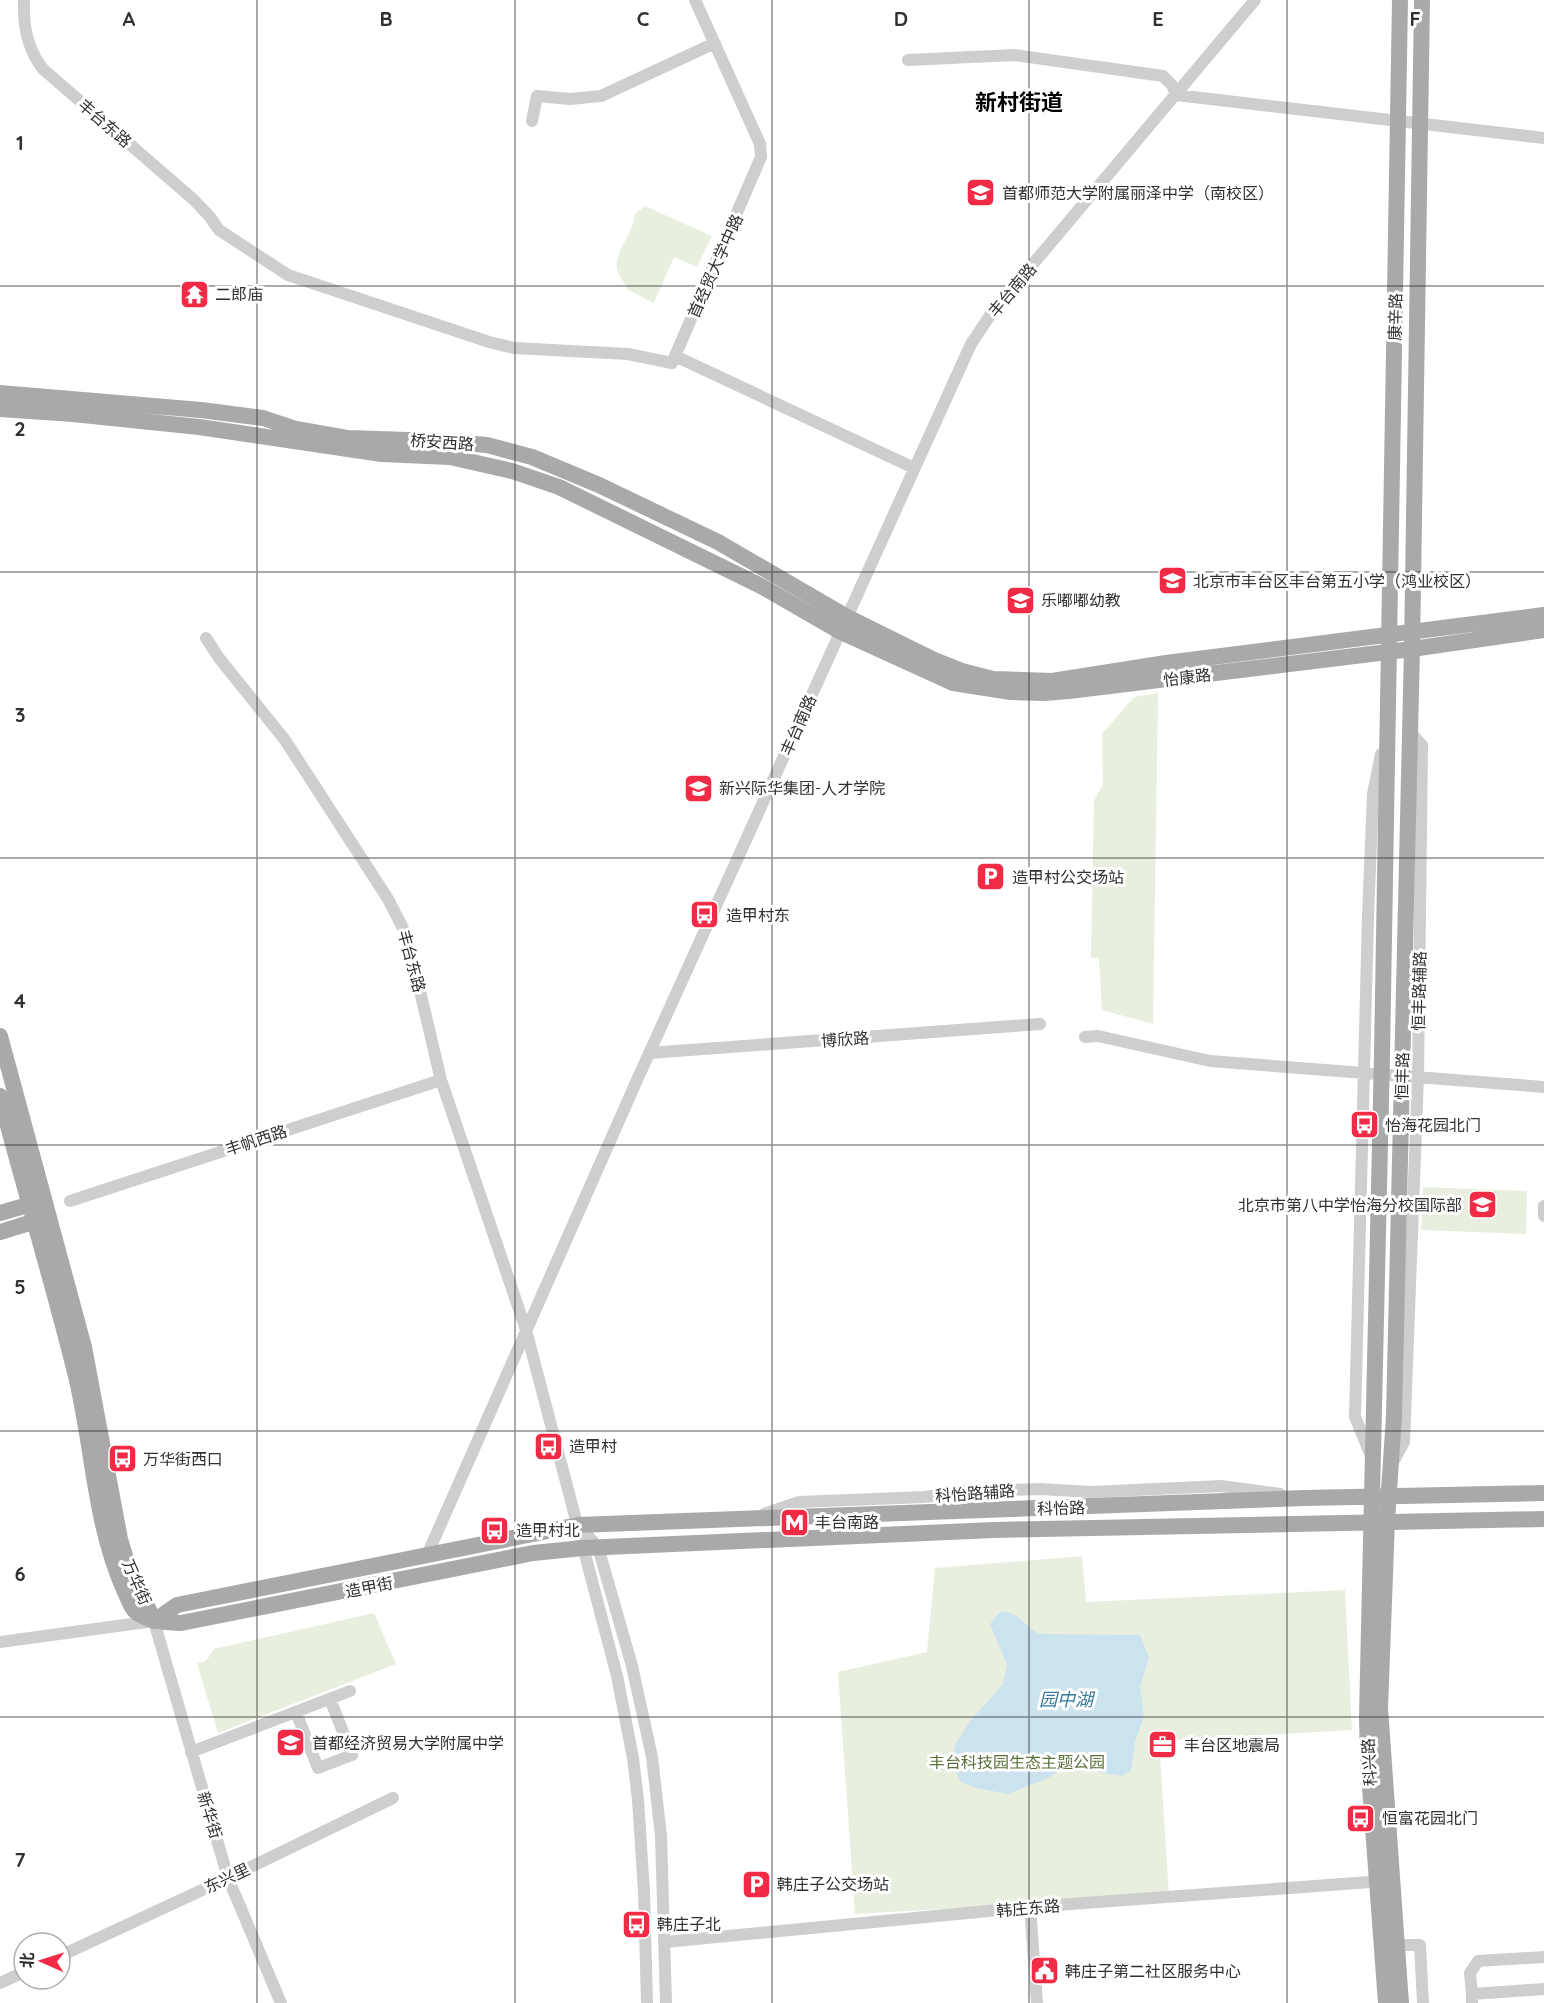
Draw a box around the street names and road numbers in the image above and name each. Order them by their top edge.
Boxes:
street label: 丰台东路 [74,94,136,152]
street label: 首经贸大学中路 [683,211,747,321]
street label: 丰台南路 [984,259,1040,321]
street label: 康辛路 [1385,293,1405,341]
street label: 桥安西路 [409,430,475,454]
street label: 怡康路 [1162,664,1212,690]
street label: 丰台南路 [776,692,820,758]
street label: 丰台东路 [394,927,430,995]
street label: 恒丰路辅路 [1408,951,1430,1031]
street label: 博欣路 [820,1027,870,1051]
street label: 恒丰路 [1392,1052,1412,1100]
street label: 丰帆西路 [222,1121,290,1159]
street label: 科怡路辅路 [934,1480,1016,1506]
street label: 科怡路 [1037,1497,1085,1519]
street label: 万华街 [118,1556,156,1608]
street label: 造甲街 [344,1573,394,1601]
street label: 科兴路 [1358,1738,1380,1786]
street label: 新华街 [193,1789,227,1841]
street label: 东兴里 [201,1859,253,1897]
street label: 韩庄东路 [995,1895,1061,1921]

